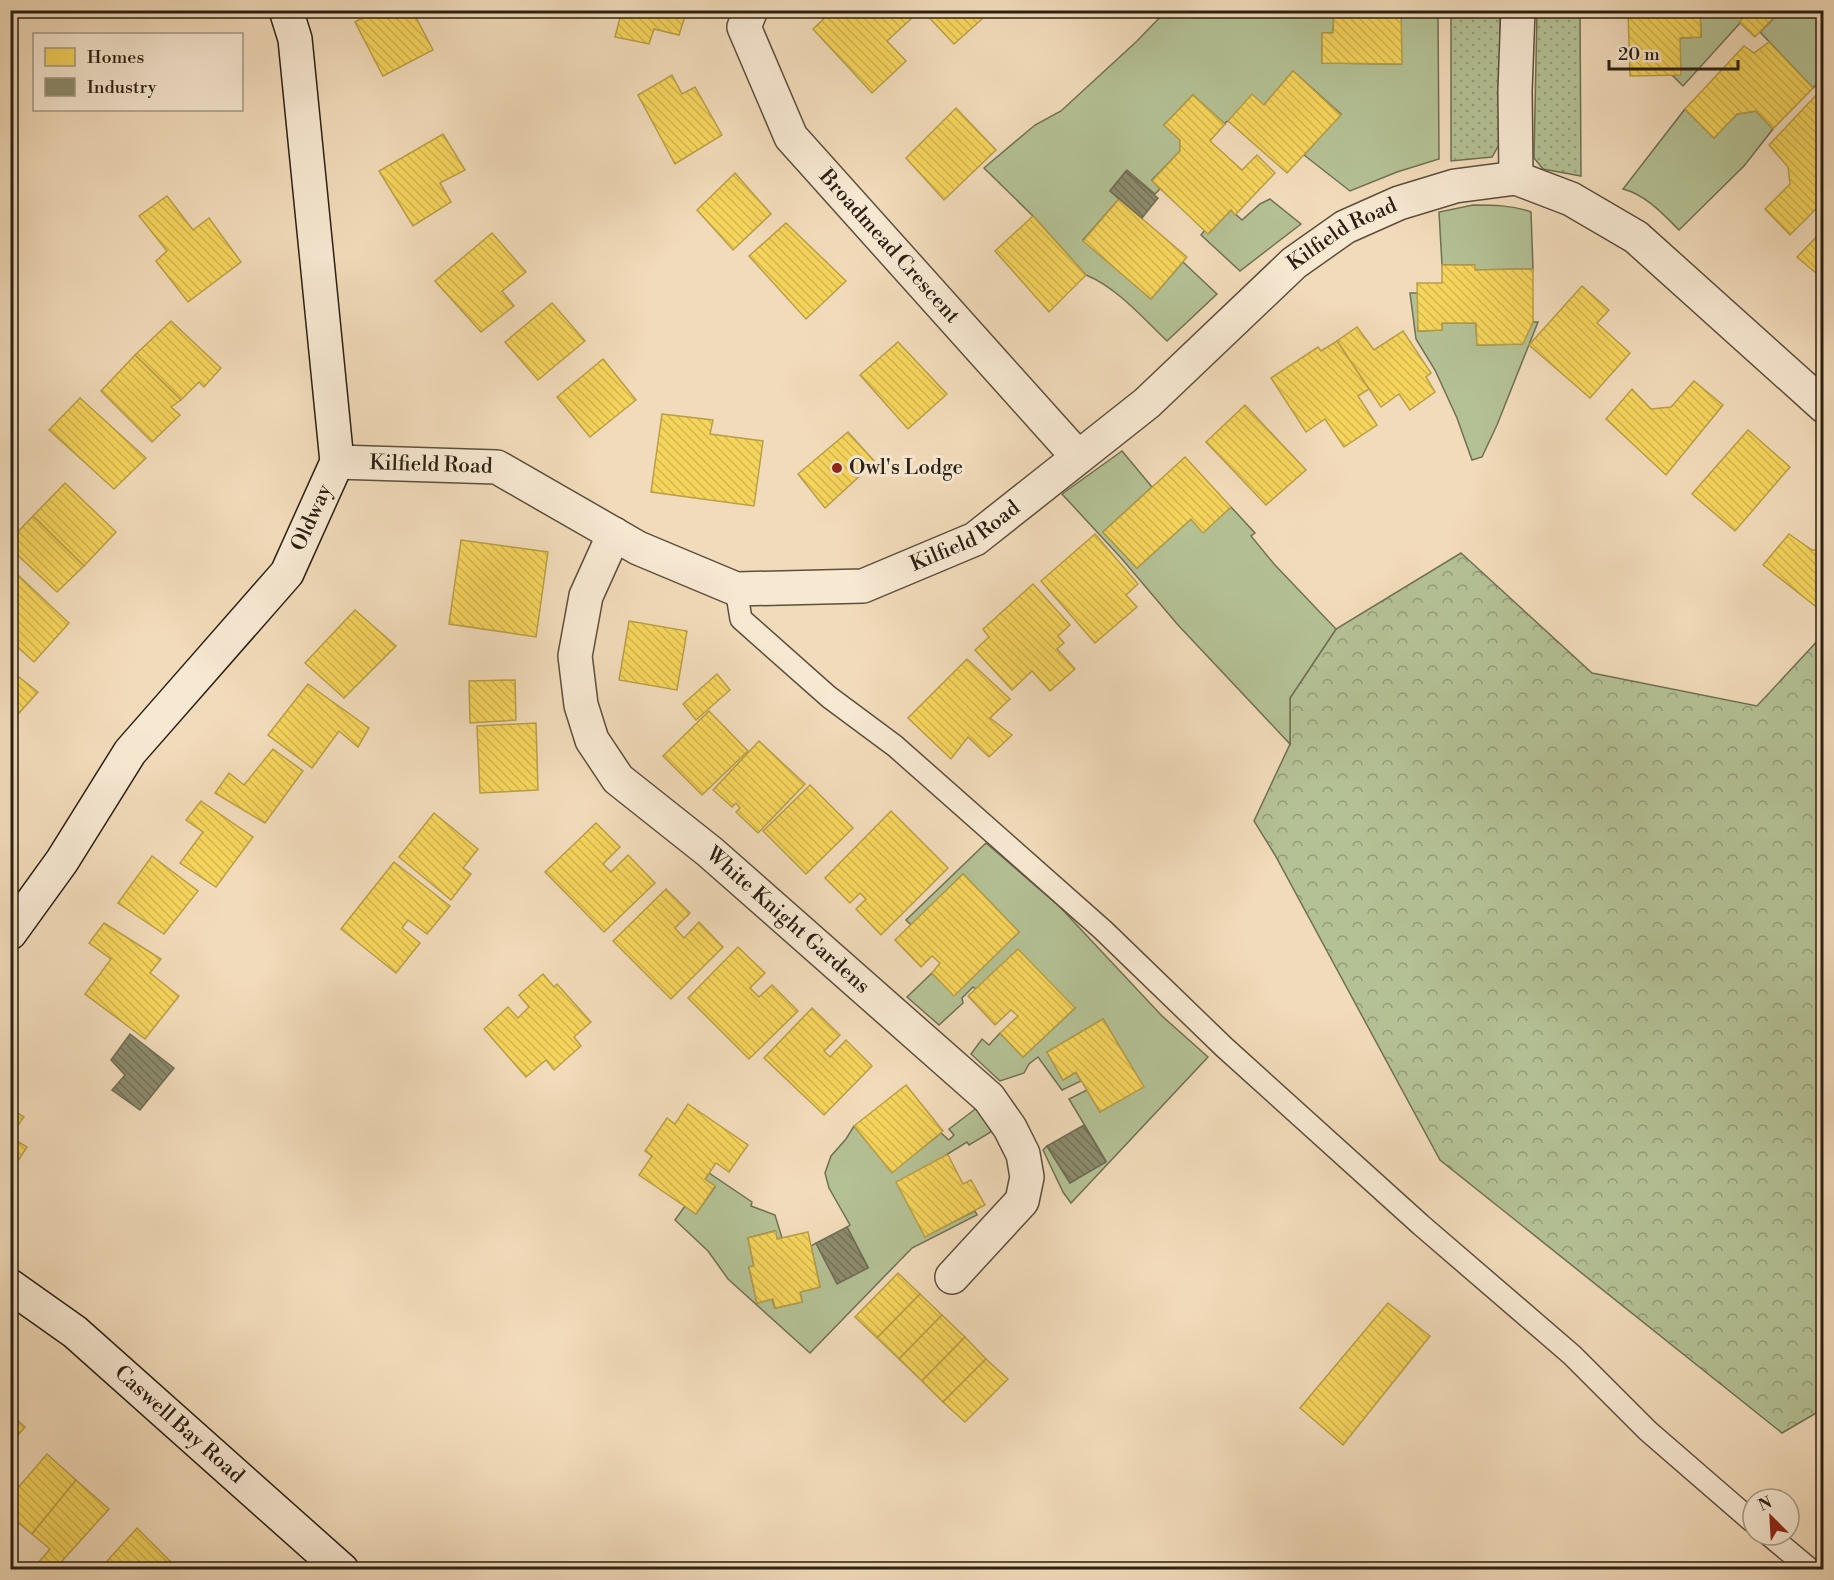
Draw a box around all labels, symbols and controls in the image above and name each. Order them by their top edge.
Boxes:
legend [33,33,243,111]
scale bar [1609,33,1738,71]
text: 20 m [1618,43,1660,66]
text: Homes [87,46,144,69]
text: Industry [87,76,157,99]
street label: Broadmead Crescent [813,163,965,329]
street label: Kilfield Road [1282,193,1401,277]
street label: Kilfield Road [369,450,493,480]
place label: Owl's Lodge [849,455,963,481]
marker: Owl's Lodge [830,461,844,475]
street label: Oldway [286,480,338,555]
street label: Kilfield Road [906,495,1026,578]
street label: White Knight Gardens [700,841,875,1000]
street label: Caswell Bay Road [109,1360,249,1489]
north arrow [1741,1487,1801,1547]
text: N [1755,1492,1775,1516]

